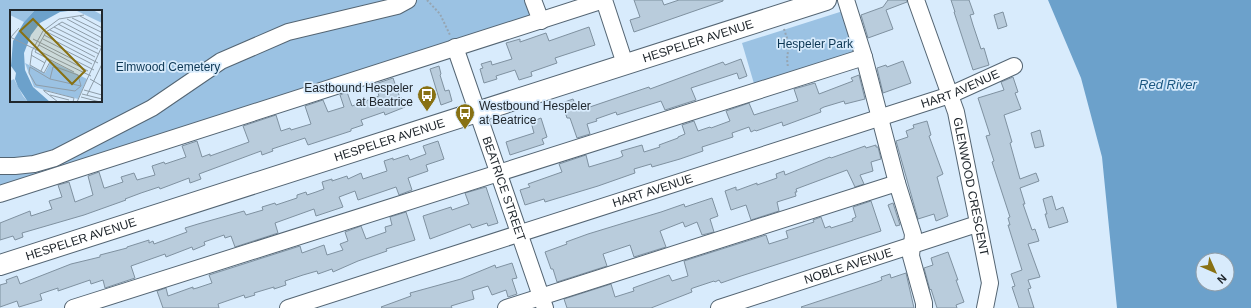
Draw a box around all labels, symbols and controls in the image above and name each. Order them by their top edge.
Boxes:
inset map [10,10,102,102]
street label: HESPELER AVENUE [641,17,755,65]
park label: Hespeler Park [777,37,854,51]
park label: Elmwood Cemetery [116,60,220,74]
street label: HART AVENUE [919,67,1001,111]
water label: Red River [1139,77,1198,92]
place label: Eastbound Hespeler at Beatrice [304,81,413,109]
bus stop icon: Eastbound Hespeler at Beatrice [416,84,438,112]
place label: Westbound Hespeler at Beatrice [479,99,591,127]
bus stop icon: Westbound Hespeler at Beatrice [454,102,476,130]
street label: HESPELER AVENUE [332,116,446,164]
street label: GLENWOOD CRESCENT [950,116,992,258]
street label: BEATRICE STREET [479,135,529,244]
street label: HART AVENUE [611,171,694,210]
street label: HESPELER AVENUE [24,215,138,263]
street label: NOBLE AVENUE [802,245,894,287]
north arrow [1195,252,1235,292]
text: N [1215,272,1229,286]

